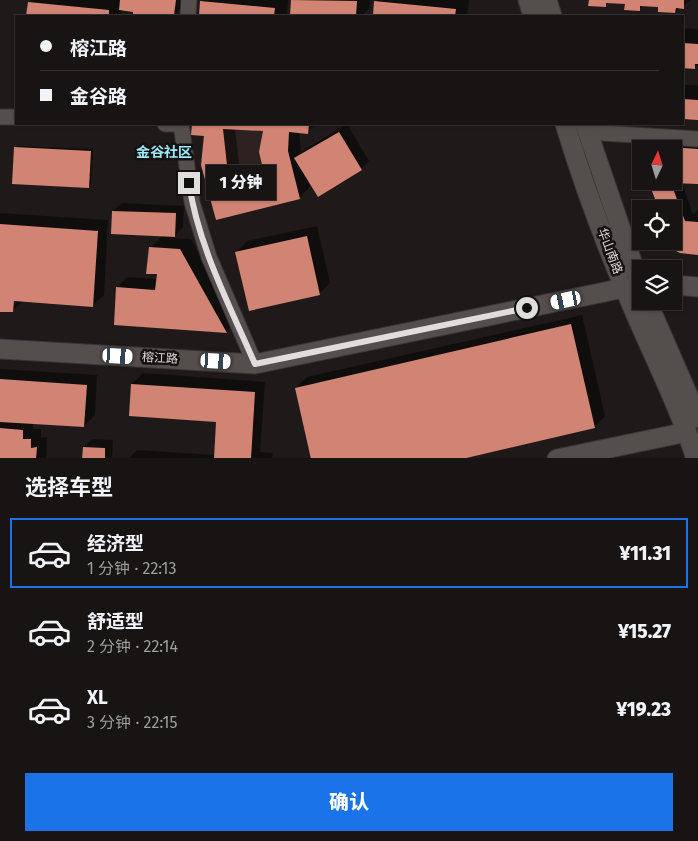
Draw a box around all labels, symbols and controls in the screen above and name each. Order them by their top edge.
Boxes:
text: 榕江路 [70,37,127,60]
text: 金谷路 [70,85,127,108]
north arrow [632,140,682,190]
map controls [632,140,682,310]
district label: 金谷社区 [136,144,192,161]
callout: 1 分钟 [206,166,276,200]
route end [178,172,200,194]
text: 1 分钟 [219,173,263,192]
button: locate [632,200,682,250]
street label: 华山南路 [595,226,625,276]
button: layers [632,260,682,310]
car [549,290,582,310]
route start [516,297,538,319]
car [102,348,133,364]
street label: 榕江路 [142,350,178,366]
car [200,353,231,369]
text: 选择车型 [25,474,113,501]
icon: car [27,531,72,576]
text: 经济型 [87,532,144,555]
text: ¥11.31 [619,542,671,565]
text: 1 分钟 · 22:13 [87,559,176,578]
icon: car [27,609,72,654]
text: 舒适型 [87,610,144,633]
text: ¥15.27 [618,620,671,643]
text: 2 分钟 · 22:14 [87,637,178,656]
text: XL [87,686,108,709]
icon: car [27,687,72,732]
text: ¥19.23 [616,698,671,721]
text: 3 分钟 · 22:15 [87,713,178,732]
button: 确认 [25,773,673,831]

